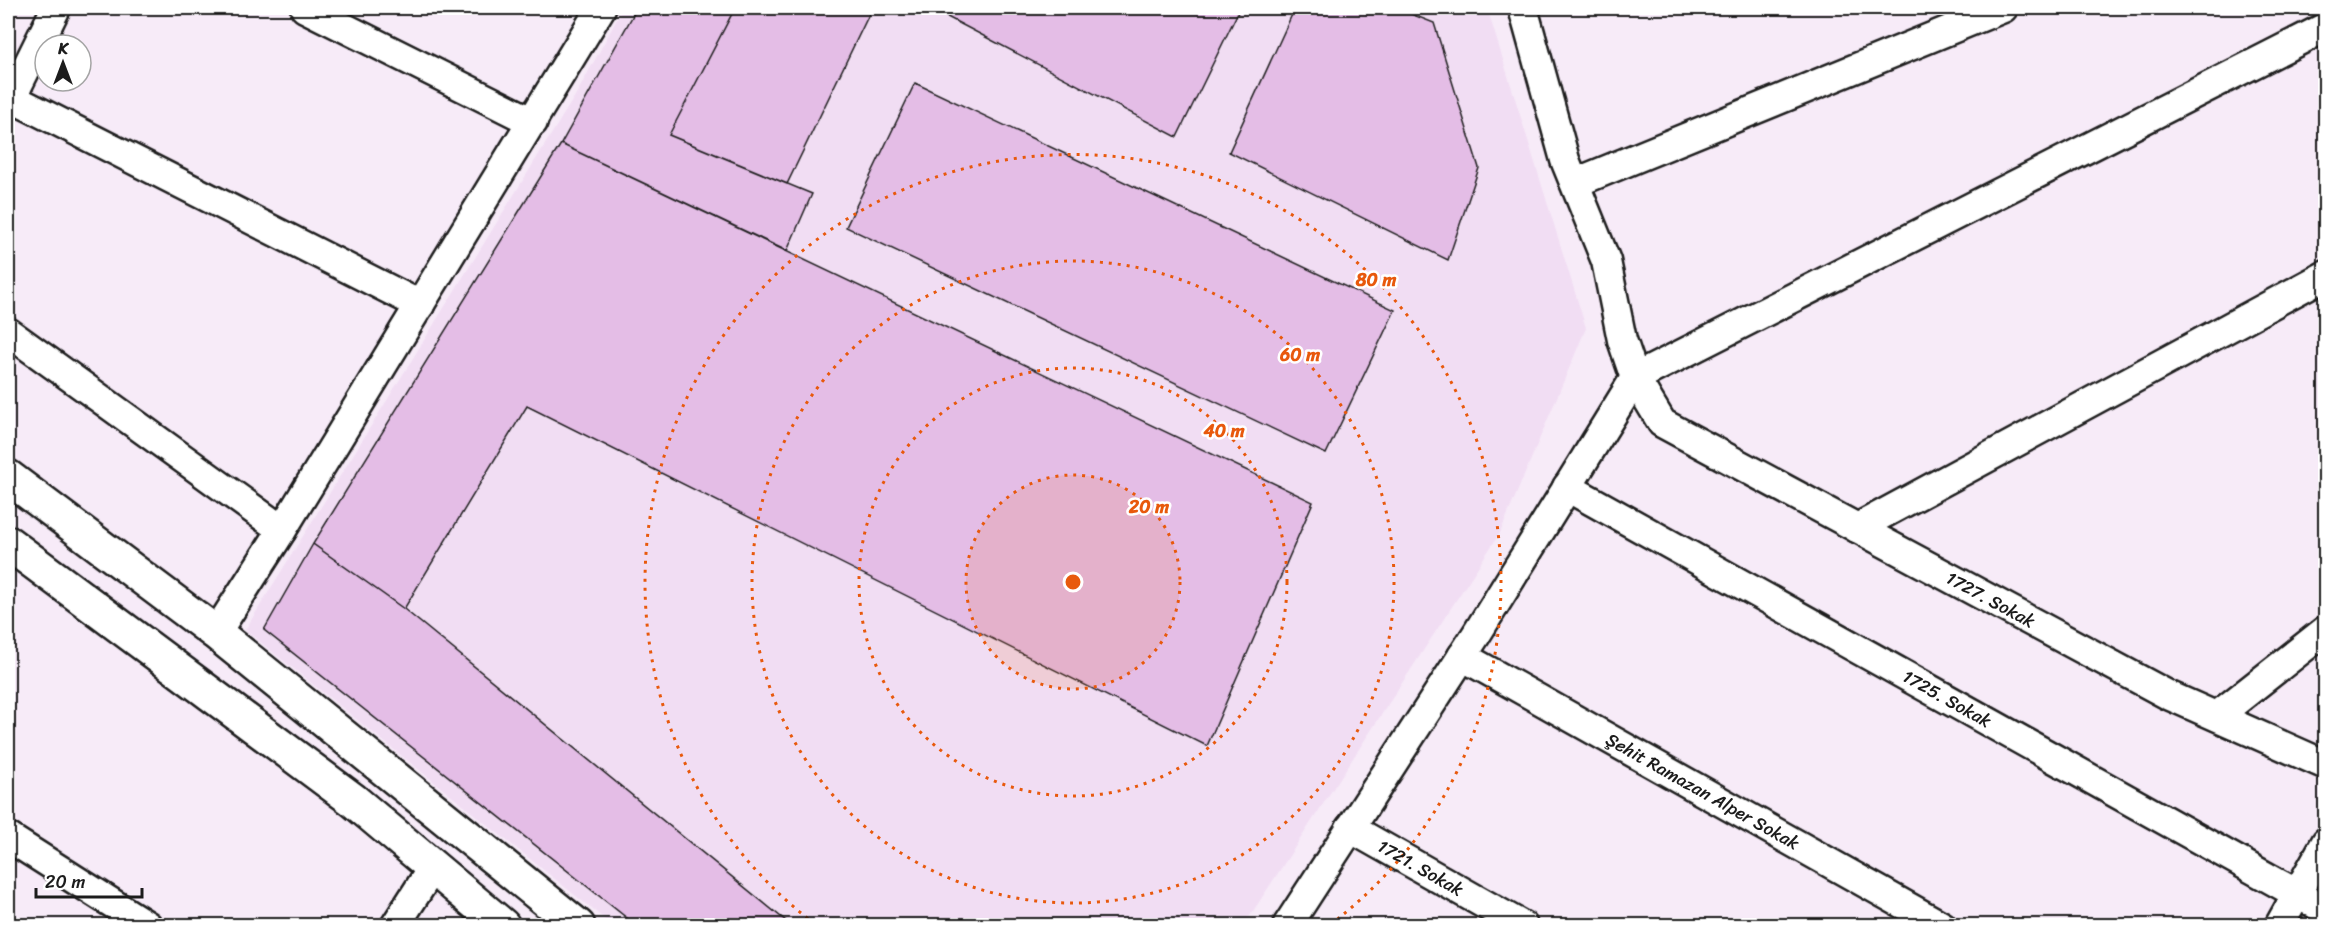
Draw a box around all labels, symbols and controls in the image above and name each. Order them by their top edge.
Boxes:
north arrow [33,33,93,93]
text: K [57,34,69,63]
text: 80 m [1355,264,1397,296]
text: 60 m [1279,339,1320,371]
text: 40 m [1202,415,1245,447]
text: 20 m [1128,491,1169,523]
street label: 1727. Sokak [1940,562,2041,637]
centre of rings [1063,572,1083,592]
street label: 1725. Sokak [1896,661,1998,737]
street label: Şehit Ramazan Alper Sokak [1600,724,1806,859]
street label: 1721. Sokak [1371,831,1470,905]
scale bar [36,861,142,899]
text: 20 m [45,866,85,898]

